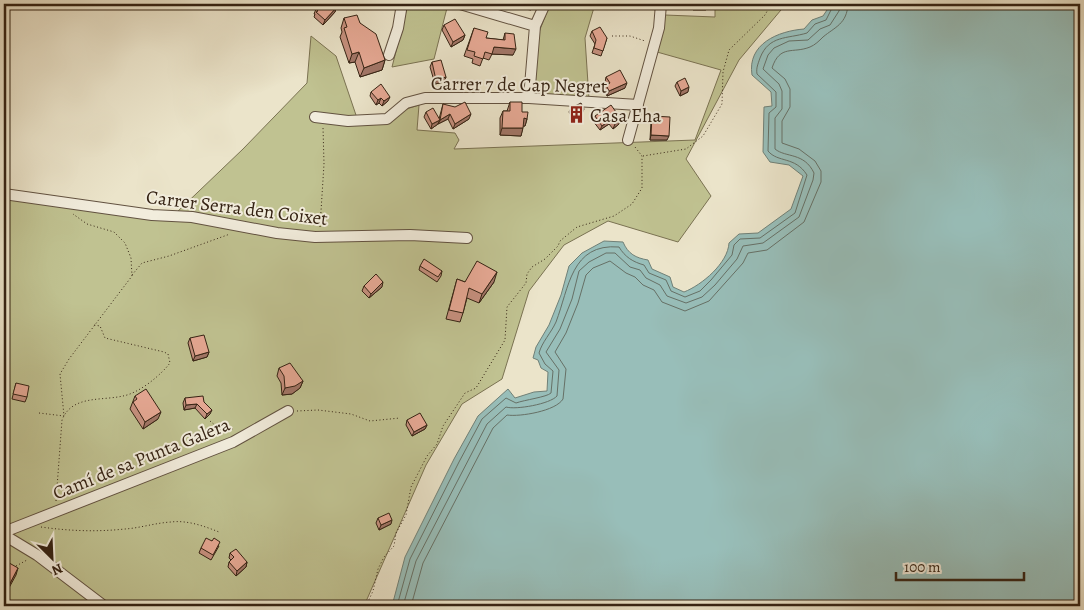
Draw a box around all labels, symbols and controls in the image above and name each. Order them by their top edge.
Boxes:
street label: Carrer 7 de Cap Negret [431,70,607,100]
place label: Casa Eha [590,103,661,129]
building icon: Casa Eha [566,105,586,125]
street label: Carrer Serra den Coixet [145,184,329,232]
street label: Camí de sa Punta Galera [49,411,234,506]
north arrow [28,532,78,582]
scale bar [896,550,1024,582]
text: 100 m [904,557,941,577]
text: N [49,559,66,580]

